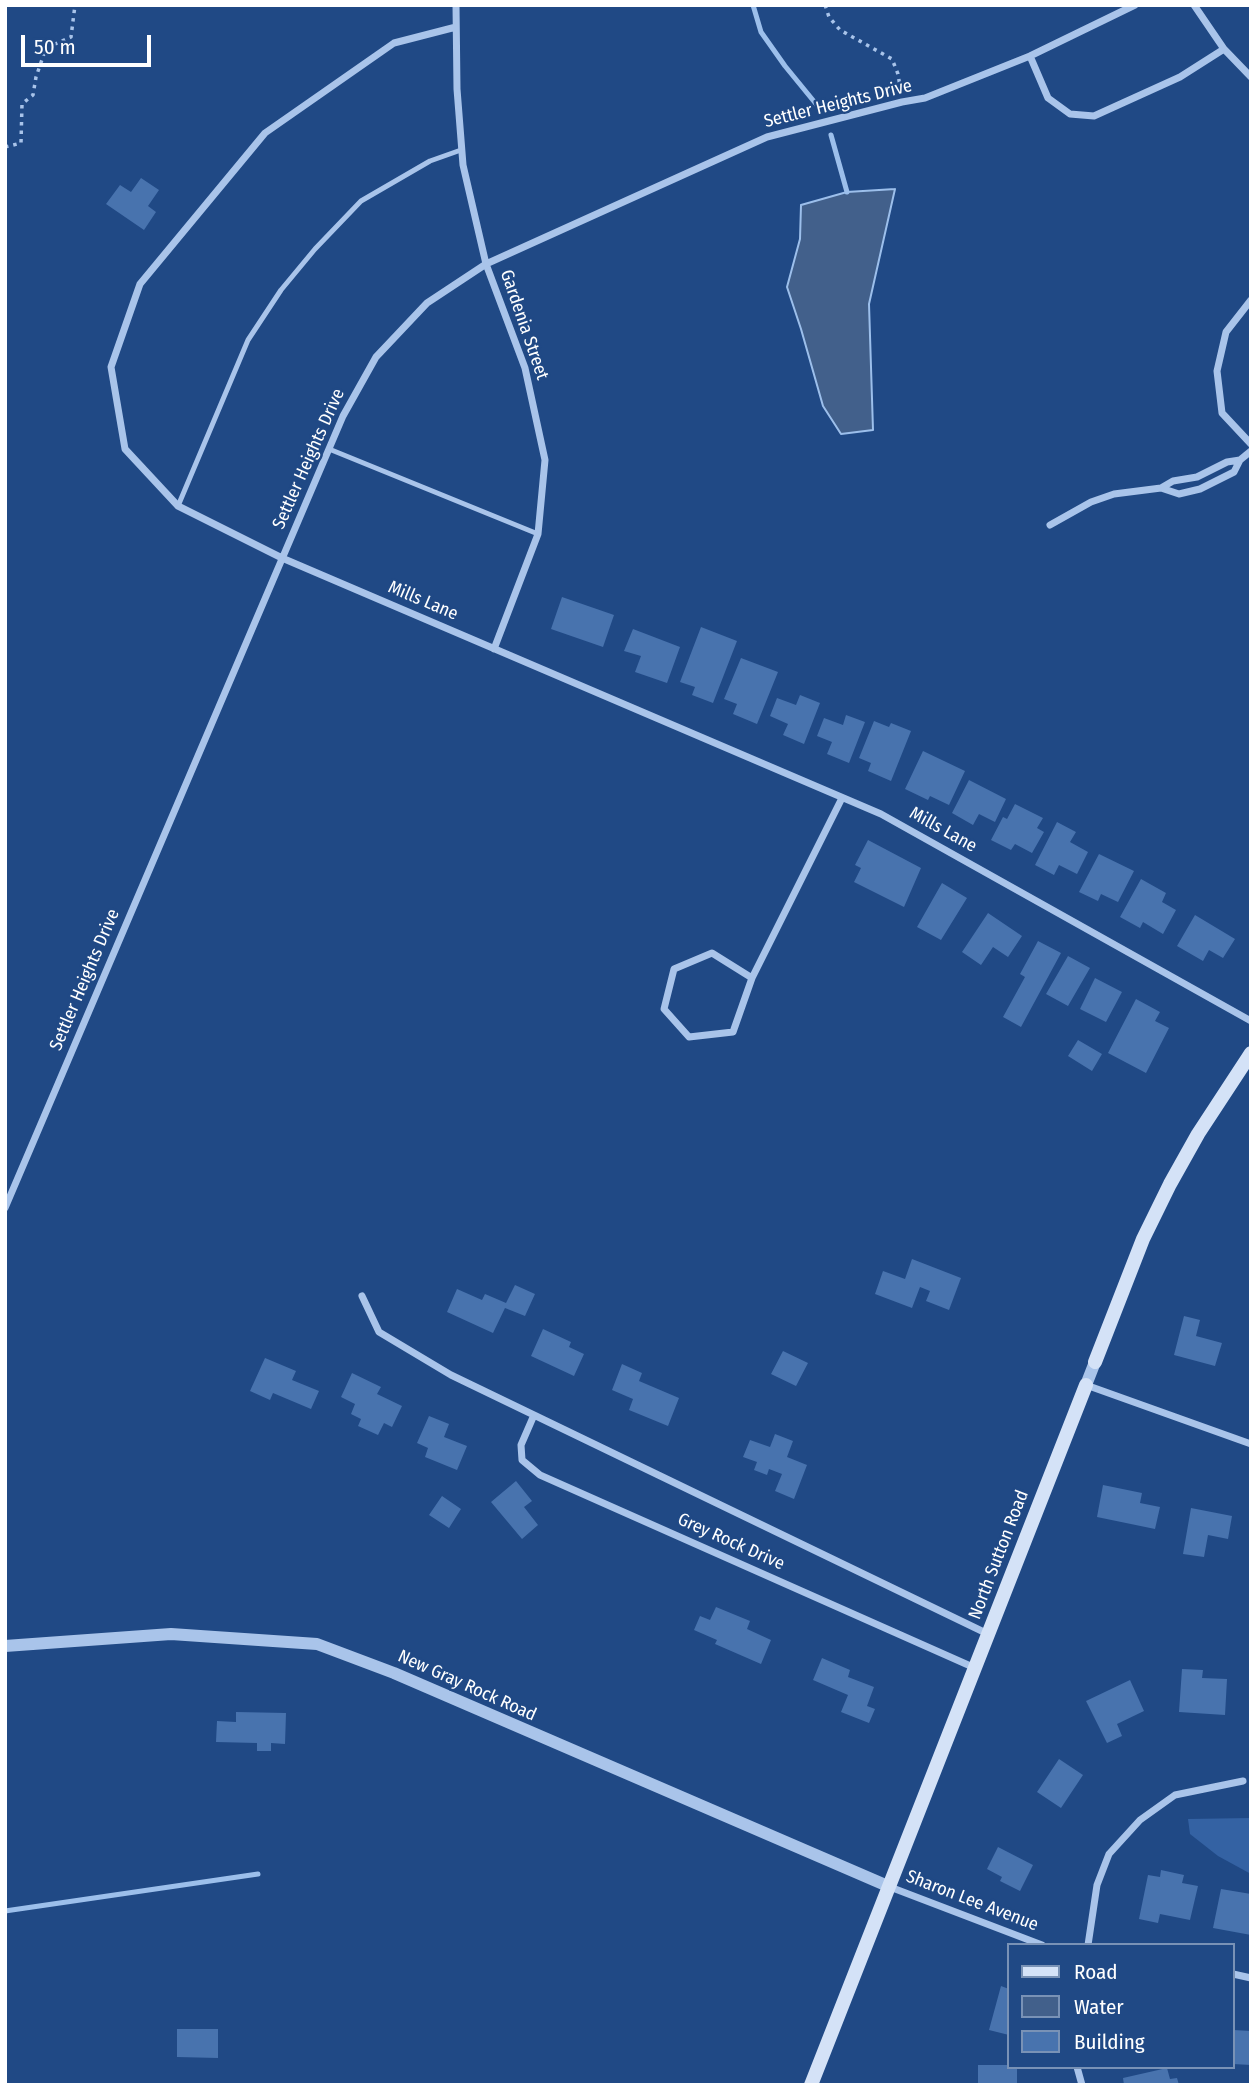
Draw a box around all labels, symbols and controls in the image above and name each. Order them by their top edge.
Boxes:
scale bar [24,21,154,65]
text: 50 m [34,34,76,60]
street label: Settler Heights Drive [762,75,914,133]
street label: Gardenia Street [495,267,553,383]
street label: Settler Heights Drive [268,385,350,533]
street label: Mills Lane [385,577,461,625]
street label: Mills Lane [905,803,981,857]
street label: Settler Heights Drive [45,906,125,1054]
street label: North Sutton Road [964,1487,1034,1623]
street label: Grey Rock Drive [674,1509,788,1575]
street label: New Gray Rock Road [394,1646,540,1726]
street label: Sharon Lee Avenue [903,1866,1041,1936]
legend [1007,1943,1235,2069]
text: Road [1074,1959,1118,1985]
text: Water [1074,1994,1124,2020]
text: Building [1074,2029,1145,2055]

